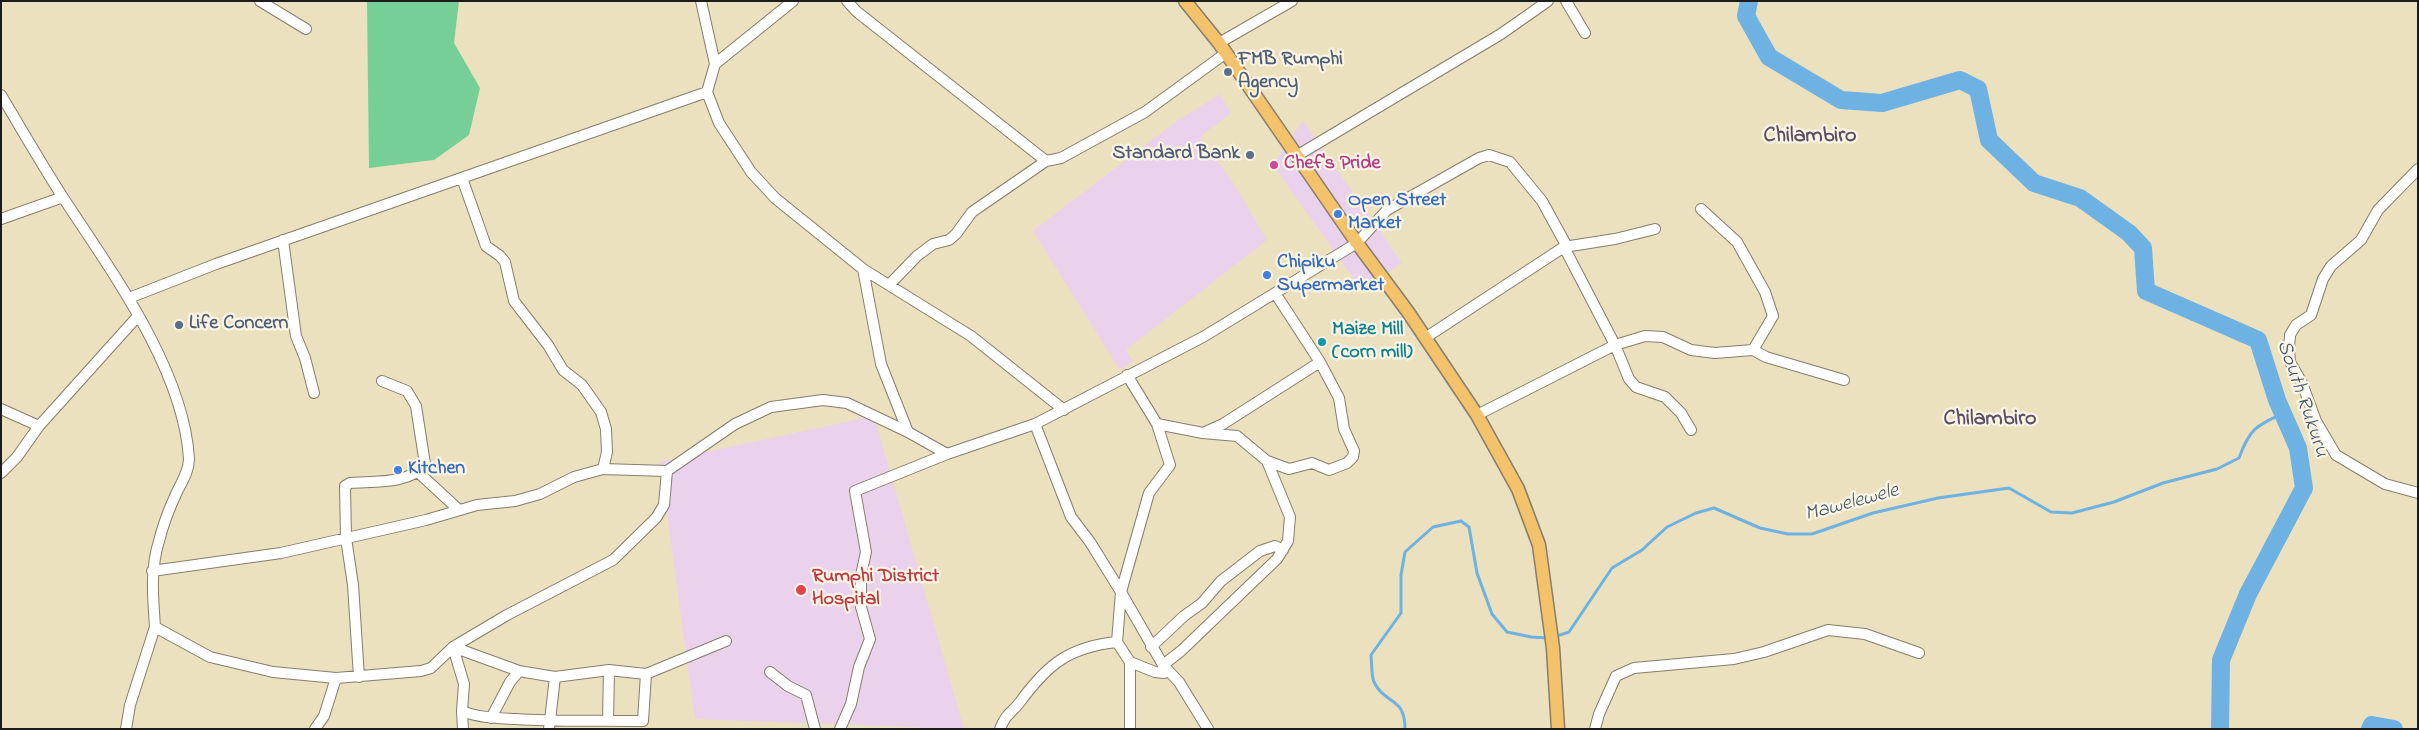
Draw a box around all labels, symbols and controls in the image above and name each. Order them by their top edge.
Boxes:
place label: FMB Rumphi Agency [1238,49,1343,96]
marker: FMB Rumphi Agency [1222,66,1234,78]
district label: Chilambiro [1764,124,1856,150]
place label: Standard Bank [1112,143,1240,167]
marker: Standard Bank [1244,149,1256,161]
place label: Chef's Pride [1284,153,1380,177]
marker: Chef's Pride [1268,159,1280,171]
place label: Open Street Market [1348,190,1446,237]
marker: Open Street Market [1332,208,1344,220]
place label: Chipiku Supermarket [1277,252,1384,299]
marker: Chipiku Supermarket [1261,269,1273,281]
place label: Life Concern [189,313,288,337]
marker: Life Concern [173,319,185,331]
place label: Maize Mill (corn mill) [1332,319,1412,366]
marker: Maize Mill (corn mill) [1316,336,1328,348]
water label: South Rukuru [2269,337,2333,461]
district label: Chilambiro [1944,407,2036,433]
place label: Kitchen [408,458,465,482]
marker: Kitchen [392,464,404,476]
water label: Mawelewele [1802,479,1902,529]
place label: Rumphi District Hospital [812,566,939,613]
marker: Rumphi District Hospital [794,583,808,597]

